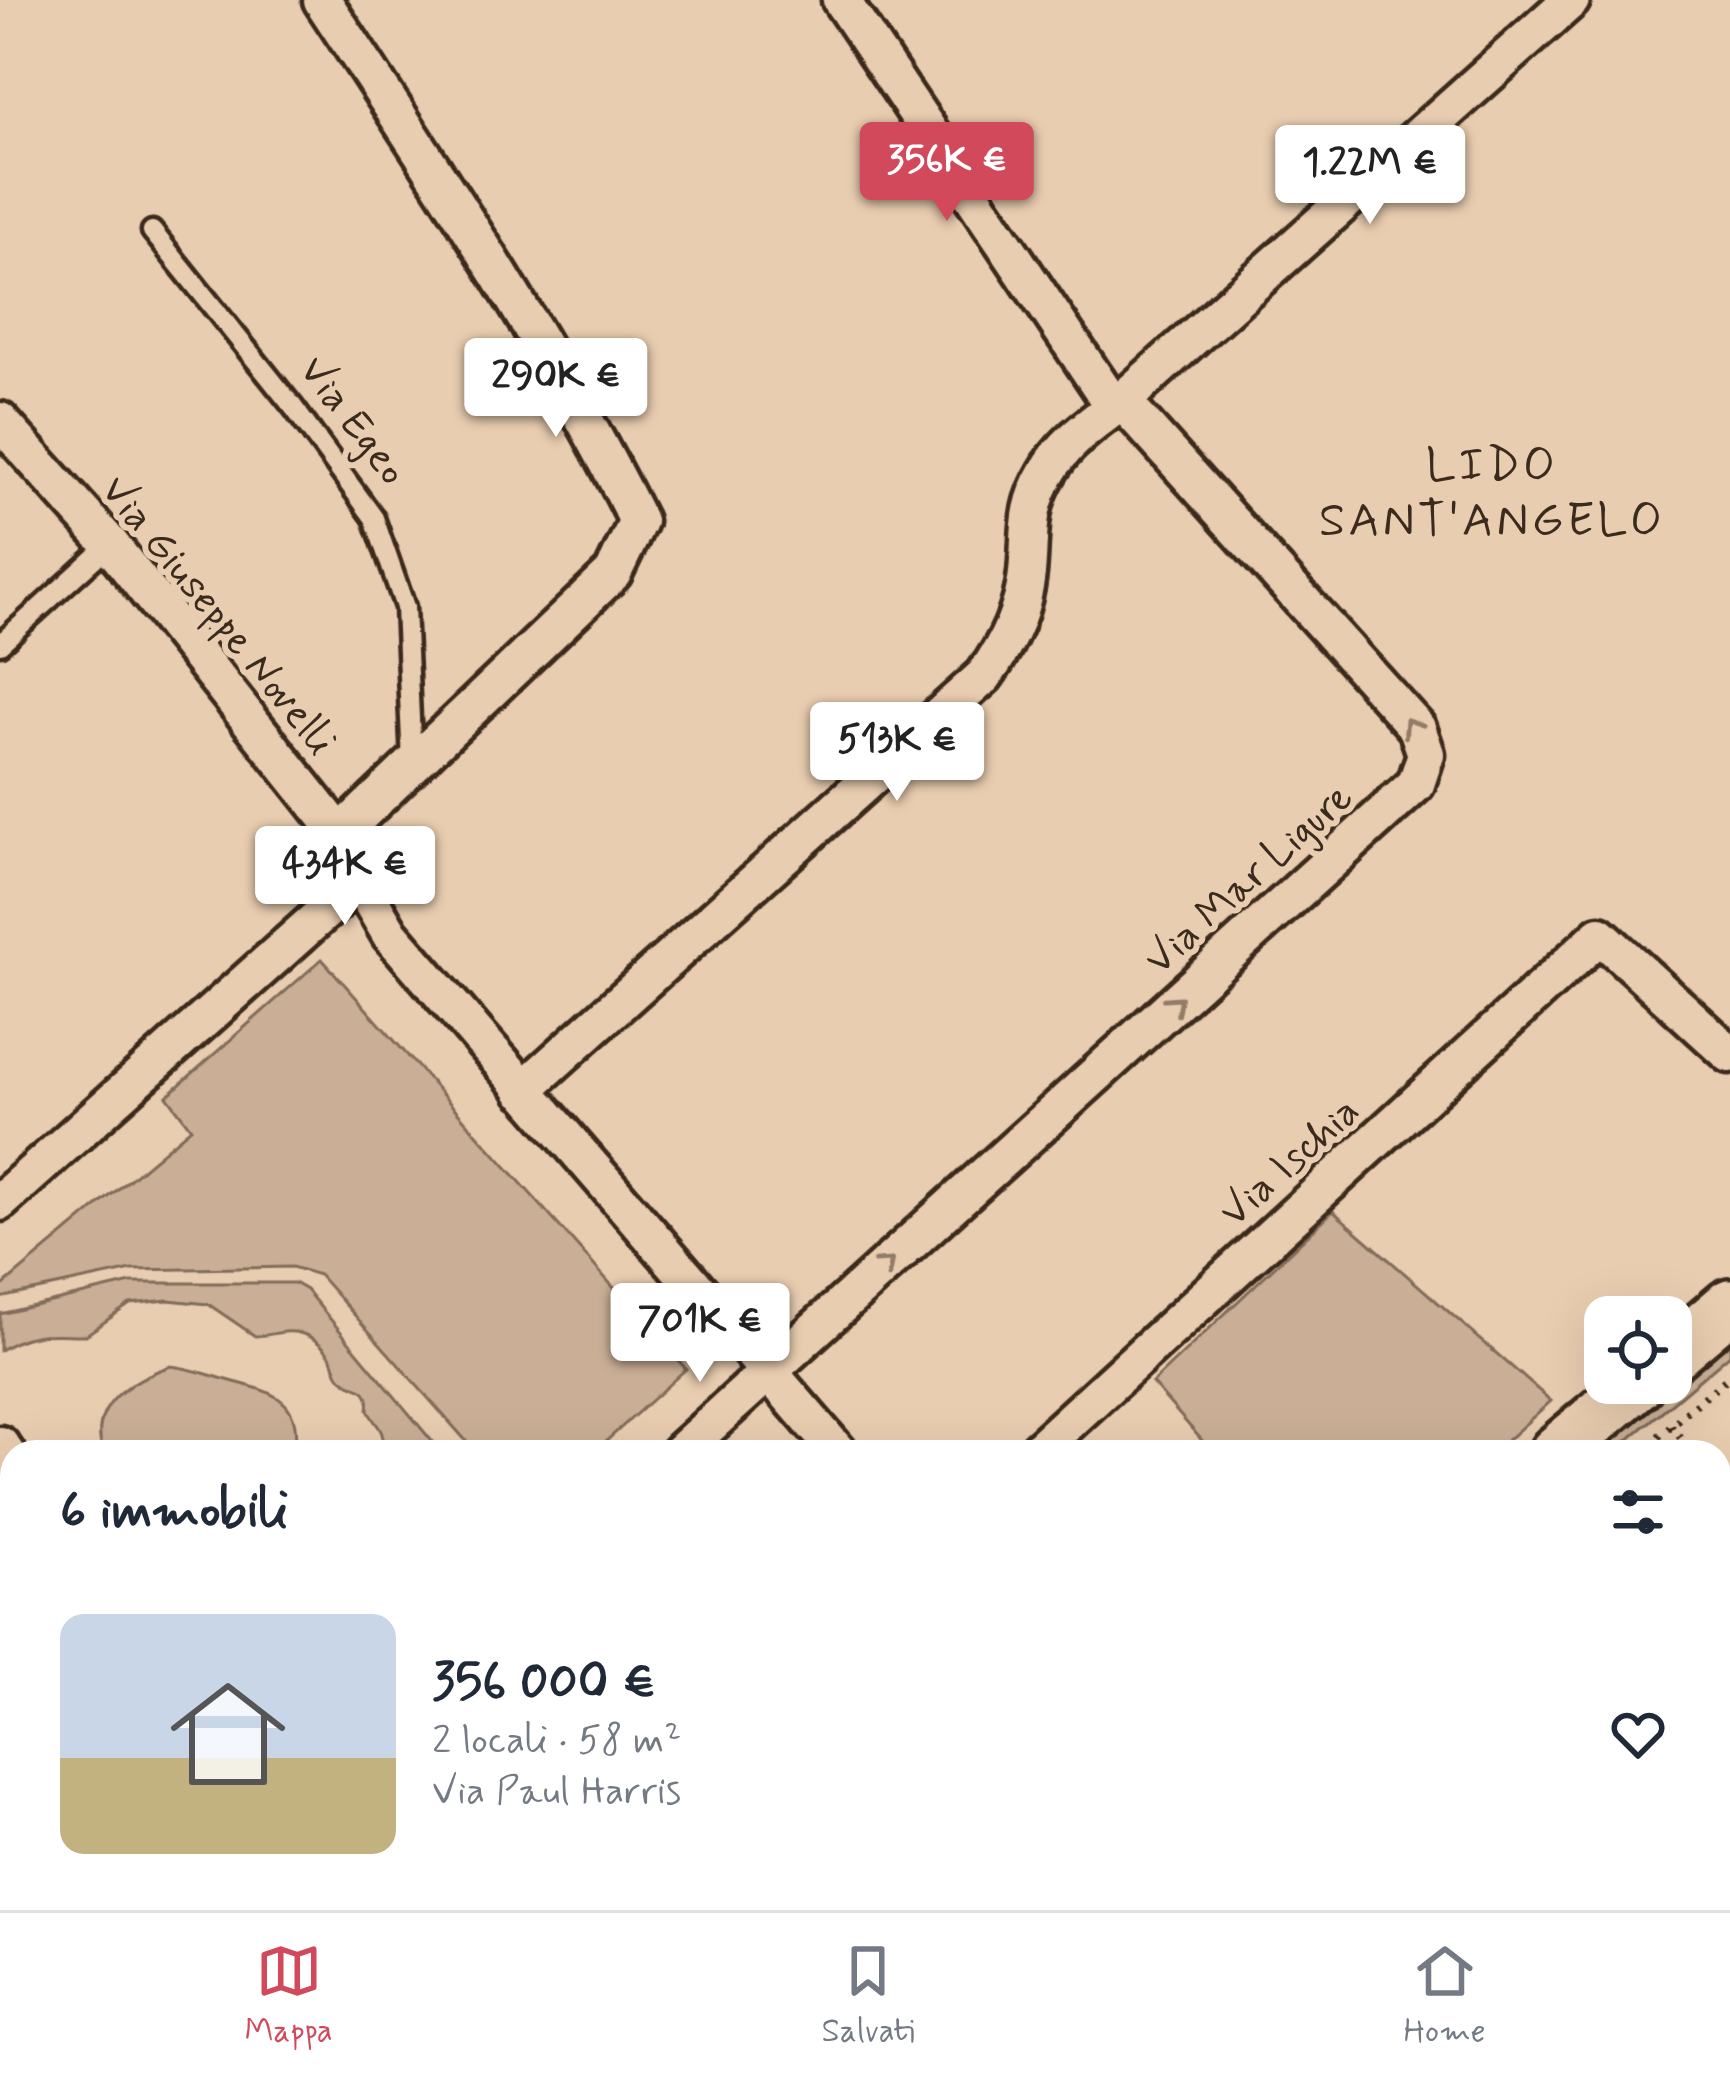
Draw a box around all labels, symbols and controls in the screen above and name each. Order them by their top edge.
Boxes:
pin: 356K € [849,122,1045,224]
pin: 1.22M € [1259,125,1481,227]
text: 356K € [887,135,1007,186]
text: 1.22M € [1302,138,1438,189]
pin: 290K € [458,338,654,440]
street label: Via Egeo [285,345,419,497]
text: 290K € [491,351,621,402]
district label: LIDO SANT'ANGELO [1319,435,1665,553]
street label: Via Giuseppe Novelli [87,465,347,768]
pin: 513K € [799,702,995,804]
text: 513K € [837,715,957,766]
one-way arrow [1403,717,1425,739]
street label: Via Mar Ligure [1133,771,1365,988]
pin: 434K € [247,826,443,928]
text: 434K € [282,839,408,890]
one-way arrow [1161,996,1182,1017]
street label: Via Ischia [1208,1085,1372,1240]
one-way arrow [872,1258,894,1279]
pin: 701K € [602,1283,798,1385]
text: 701K € [638,1296,762,1347]
map controls [1584,1296,1692,1404]
button: locate [1584,1296,1692,1404]
text: 6 immobili [60,1479,288,1545]
icon: filters [1605,1479,1671,1545]
text: 356 000 € [432,1650,656,1716]
icon: home [156,1662,300,1806]
icon: heart [1605,1701,1671,1767]
text: 2 locali · 58 m² [432,1716,681,1767]
text: Via Paul Harris [432,1767,681,1818]
tab: Mappa [244,1938,333,2054]
tab: Salvati [821,1938,915,2054]
tab: Home [1404,1938,1486,2054]

